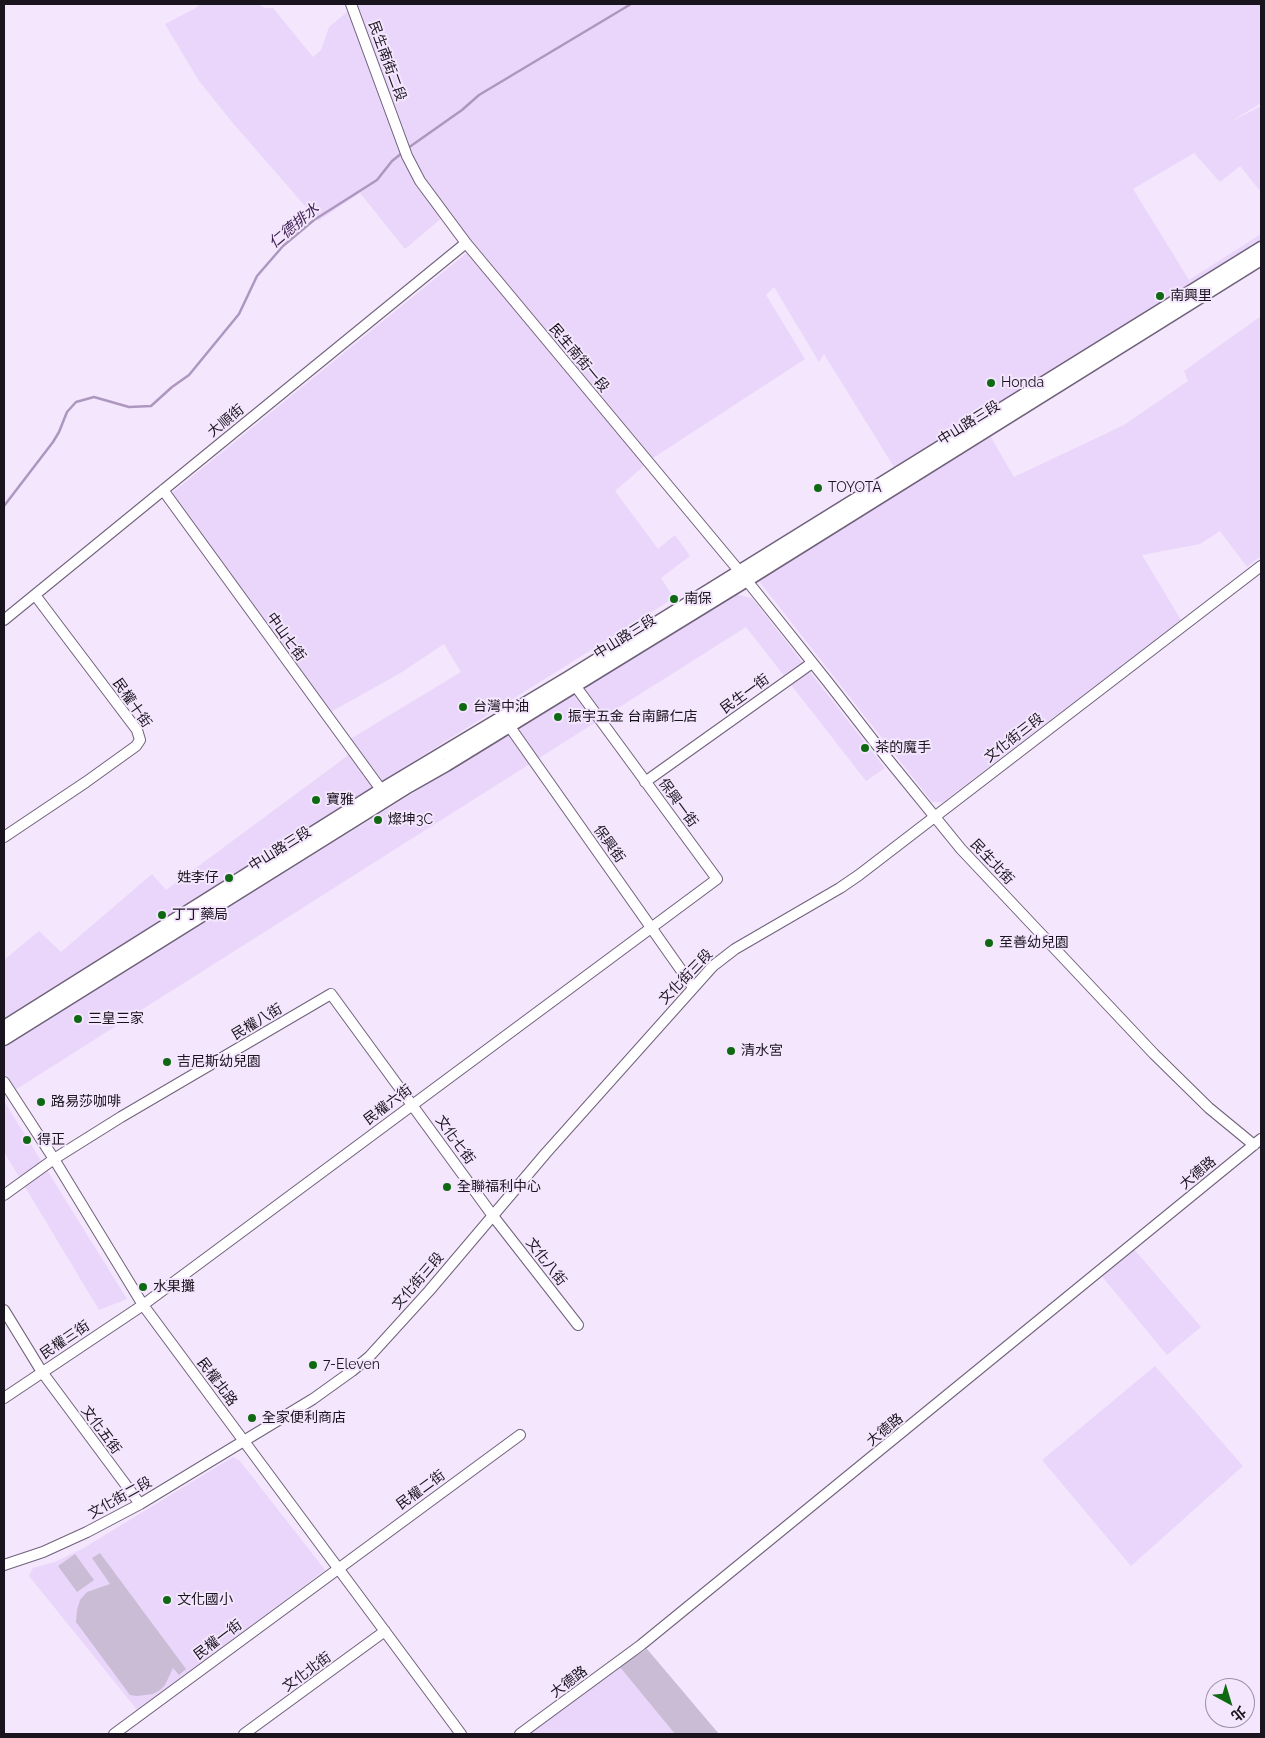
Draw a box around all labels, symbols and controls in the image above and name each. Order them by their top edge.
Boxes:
street label: 民生南街二段 [365,19,409,103]
water label: 仁德排水 [265,200,323,252]
place label: 南興里 [1170,288,1212,304]
marker: 南興里 [1154,290,1166,302]
street label: 民生南街一段 [546,320,612,396]
place label: Honda [1001,375,1044,391]
marker: Honda [985,377,997,389]
street label: 中山路三段 [935,397,1003,449]
street label: 大順街 [204,401,248,441]
place label: TOYOTA [828,480,882,496]
marker: TOYOTA [812,482,824,494]
place label: 南保 [684,591,712,607]
marker: 南保 [668,593,680,605]
street label: 中山七街 [263,609,309,665]
street label: 中山路三段 [591,611,659,663]
street label: 民生一街 [717,671,773,717]
street label: 民權十街 [109,675,155,731]
place label: 台灣中油 [473,699,529,715]
marker: 台灣中油 [457,701,469,713]
place label: 振宇五金 台南歸仁店 [568,709,698,725]
street label: 文化街三段 [981,710,1047,766]
marker: 振宇五金 台南歸仁店 [552,711,564,723]
place label: 茶的魔手 [875,740,931,756]
marker: 茶的魔手 [859,742,871,754]
street label: 保興一街 [655,775,701,831]
place label: 寶雅 [326,792,354,808]
marker: 寶雅 [310,794,322,806]
place label: 燦坤3C [388,812,433,828]
marker: 燦坤3C [372,814,384,826]
street label: 保興街 [590,822,628,866]
street label: 中山路三段 [246,823,314,875]
street label: 民生北街 [967,836,1017,888]
place label: 姓李仔 [177,870,219,886]
marker: 姓李仔 [223,872,235,884]
place label: 丁丁藥局 [172,907,228,923]
marker: 丁丁藥局 [156,909,168,921]
place label: 至善幼兒園 [999,935,1069,951]
marker: 至善幼兒園 [983,937,995,949]
street label: 文化街三段 [656,946,716,1008]
street label: 民權八街 [229,1000,285,1044]
place label: 三皇三家 [88,1011,144,1027]
marker: 三皇三家 [72,1013,84,1025]
place label: 清水宮 [741,1043,783,1059]
marker: 清水宮 [725,1045,737,1057]
place label: 吉尼斯幼兒園 [177,1054,261,1070]
marker: 吉尼斯幼兒園 [161,1056,173,1068]
street label: 民權六街 [361,1081,415,1129]
place label: 路易莎咖啡 [51,1094,121,1110]
marker: 路易莎咖啡 [35,1096,47,1108]
street label: 文化七街 [432,1112,478,1168]
place label: 得正 [37,1132,65,1148]
marker: 得正 [21,1134,33,1146]
street label: 大德路 [1177,1153,1219,1193]
place label: 全聯福利中心 [457,1179,541,1195]
marker: 全聯福利中心 [441,1181,453,1193]
street label: 文化八街 [522,1235,570,1289]
street label: 文化街三段 [389,1249,447,1313]
place label: 水果攤 [153,1279,195,1295]
marker: 水果攤 [137,1281,149,1293]
street label: 民權三街 [37,1317,93,1363]
street label: 民權北路 [193,1355,241,1409]
place label: 7-Eleven [323,1357,380,1373]
marker: 7-Eleven [307,1359,319,1371]
street label: 文化五街 [77,1403,125,1457]
place label: 全家便利商店 [262,1410,346,1426]
street label: 大德路 [863,1410,907,1450]
marker: 全家便利商店 [246,1412,258,1424]
street label: 民權二街 [393,1467,449,1513]
street label: 文化街二段 [85,1474,155,1522]
place label: 文化國小 [177,1592,233,1608]
marker: 文化國小 [161,1594,173,1606]
street label: 民權一街 [191,1616,245,1664]
street label: 文化北街 [279,1649,335,1695]
street label: 大德路 [547,1663,591,1701]
north arrow [1205,1678,1255,1728]
text: 北 [1228,1703,1249,1725]

